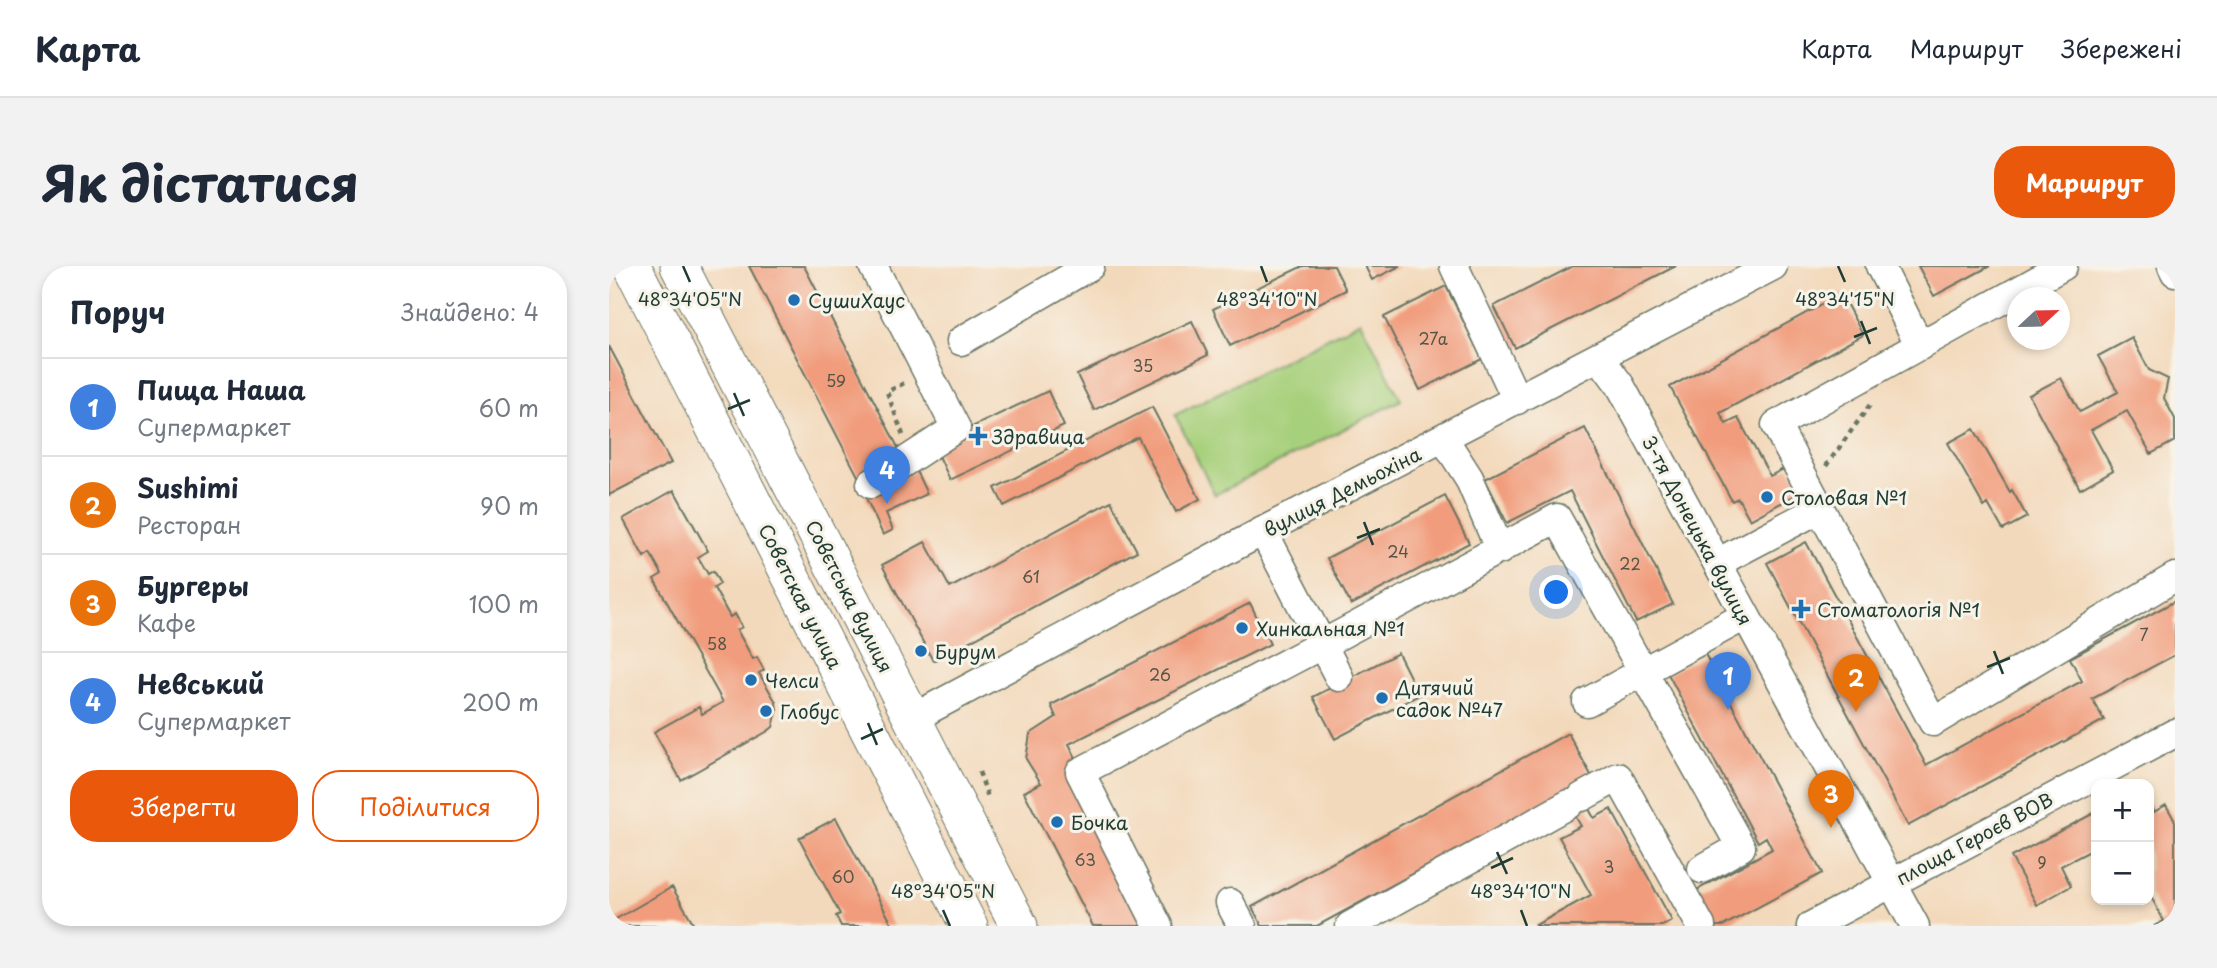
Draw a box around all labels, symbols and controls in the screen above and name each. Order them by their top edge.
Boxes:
text: Карта [35,23,141,73]
text: Карта [1801,30,1872,66]
text: Маршрут [1910,30,2023,66]
text: Збережені [2061,30,2182,66]
text: Як дістатися [42,145,359,219]
button: Маршрут [1994,146,2175,218]
text: 48°34'05"N [638,285,742,312]
text: 48°34'10"N [1216,285,1318,312]
text: 48°34'15"N [1795,285,1895,312]
place label: СушиХаус [808,286,905,314]
north arrow [2007,287,2070,350]
text: Поруч [70,289,165,334]
marker: СушиХаус [786,292,802,308]
text: Знайдено: 4 [401,294,539,329]
house number: 27а [1418,326,1448,350]
house number: 35 [1133,353,1153,377]
house number: 59 [826,368,846,392]
text: Пища Наша [137,370,306,409]
text: 1 [88,390,99,425]
text: 60 m [479,390,539,425]
text: Супермаркет [137,409,291,444]
place label: Здравица [991,422,1084,450]
marker: Здравица [970,428,986,444]
street label: 3-тя Донецька вулиця [1636,430,1760,630]
street label: вулиця Демьохіна [1259,439,1426,543]
pin: 4 [864,446,910,504]
text: Sushimi [137,468,239,507]
place label: Столовая №1 [1781,483,1907,511]
text: 2 [85,488,101,523]
text: 90 m [480,488,539,523]
marker: Столовая №1 [1759,489,1775,505]
text: Ресторан [137,507,241,542]
street label: Совєтська вулиця [799,515,901,677]
street label: Советская улица [752,519,850,673]
house number: 24 [1387,539,1409,563]
house number: 22 [1619,551,1641,575]
house number: 61 [1022,564,1040,588]
text: Бургеры [137,566,249,605]
your location [1539,575,1573,609]
text: 3 [85,586,101,621]
text: 100 m [469,586,539,621]
place label: Стоматологія №1 [1817,595,1980,623]
marker: Стоматологія №1 [1791,599,1811,619]
text: Кафе [137,605,196,640]
place label: Хинкальная №1 [1256,614,1405,642]
marker: Хинкальная №1 [1234,620,1250,636]
house number: 7 [2139,622,2149,646]
house number: 58 [707,631,727,655]
place label: Бурум [935,637,996,665]
marker: Бурум [913,643,929,659]
pin: 1 [1705,652,1751,710]
pin: 2 [1833,654,1879,712]
house number: 26 [1149,662,1171,686]
text: Невський [137,664,264,703]
place label: Челси [765,666,819,694]
marker: Челси [743,672,759,688]
place label: Дитячий садок №47 [1395,673,1503,723]
text: 4 [85,684,101,719]
text: 200 m [462,684,539,719]
marker: Дитячий садок №47 [1374,690,1390,706]
place label: Глобус [780,697,839,725]
text: Супермаркет [137,703,291,738]
marker: Глобус [758,703,774,719]
button: Зберегти [70,770,298,842]
button: Поділитися [312,770,539,842]
pin: 3 [1808,770,1854,828]
map controls [2091,779,2154,905]
button: + [2091,779,2154,842]
street label: площа Героєв ВОВ [1891,785,2057,891]
place label: Бочка [1071,808,1128,836]
marker: Бочка [1049,814,1065,830]
button: − [2091,842,2154,905]
house number: 63 [1074,847,1096,871]
house number: 9 [2037,850,2047,874]
house number: 3 [1604,854,1614,878]
house number: 60 [832,864,854,888]
text: 48°34'05"N [891,877,995,904]
text: 48°34'10"N [1470,877,1572,904]

